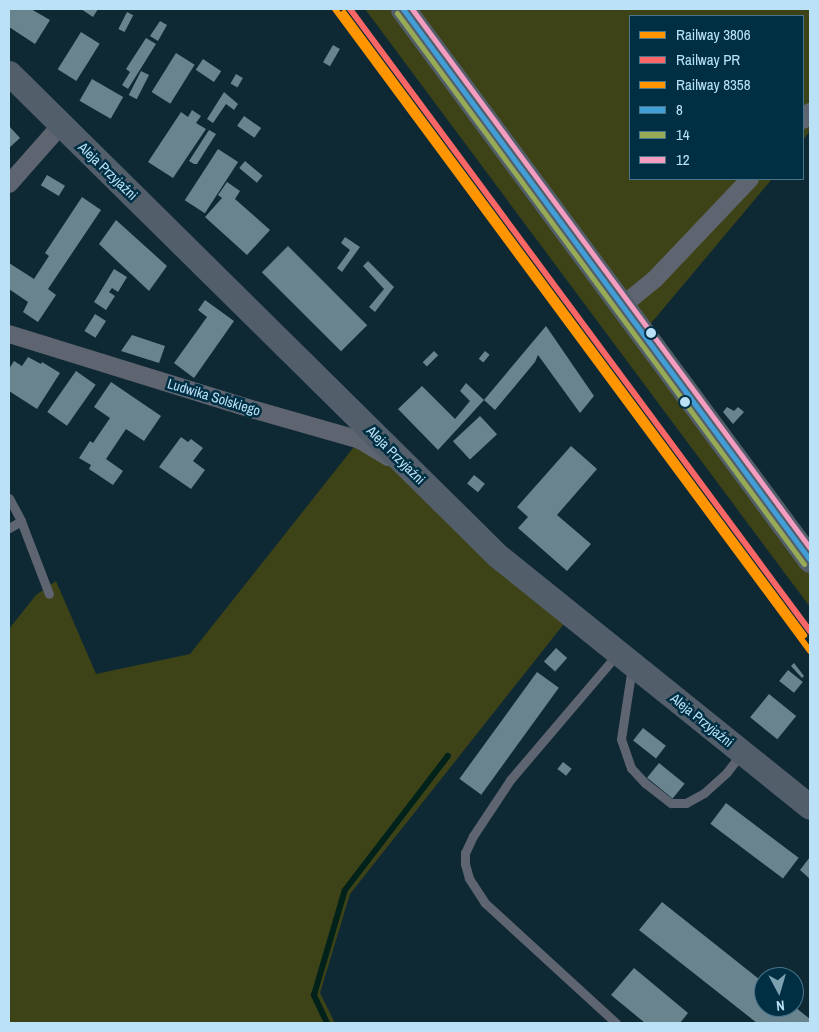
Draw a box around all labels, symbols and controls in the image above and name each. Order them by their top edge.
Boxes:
legend [629,15,804,180]
text: Railway 3806 [676,24,751,45]
text: Railway PR [676,49,740,70]
text: Railway 8358 [676,74,751,95]
text: 8 [676,99,683,120]
text: 14 [676,124,690,145]
street label: Aleja Przyjaźni [75,139,141,203]
text: 12 [676,149,690,170]
unlabelled marker [646,328,656,338]
street label: Ludwika Solskiego [165,375,263,419]
unlabelled marker [680,397,690,407]
street label: Aleja Przyjaźni [363,422,429,488]
street label: Aleja Przyjaźni [667,690,737,750]
north arrow [754,967,804,1017]
text: N [775,997,786,1015]

